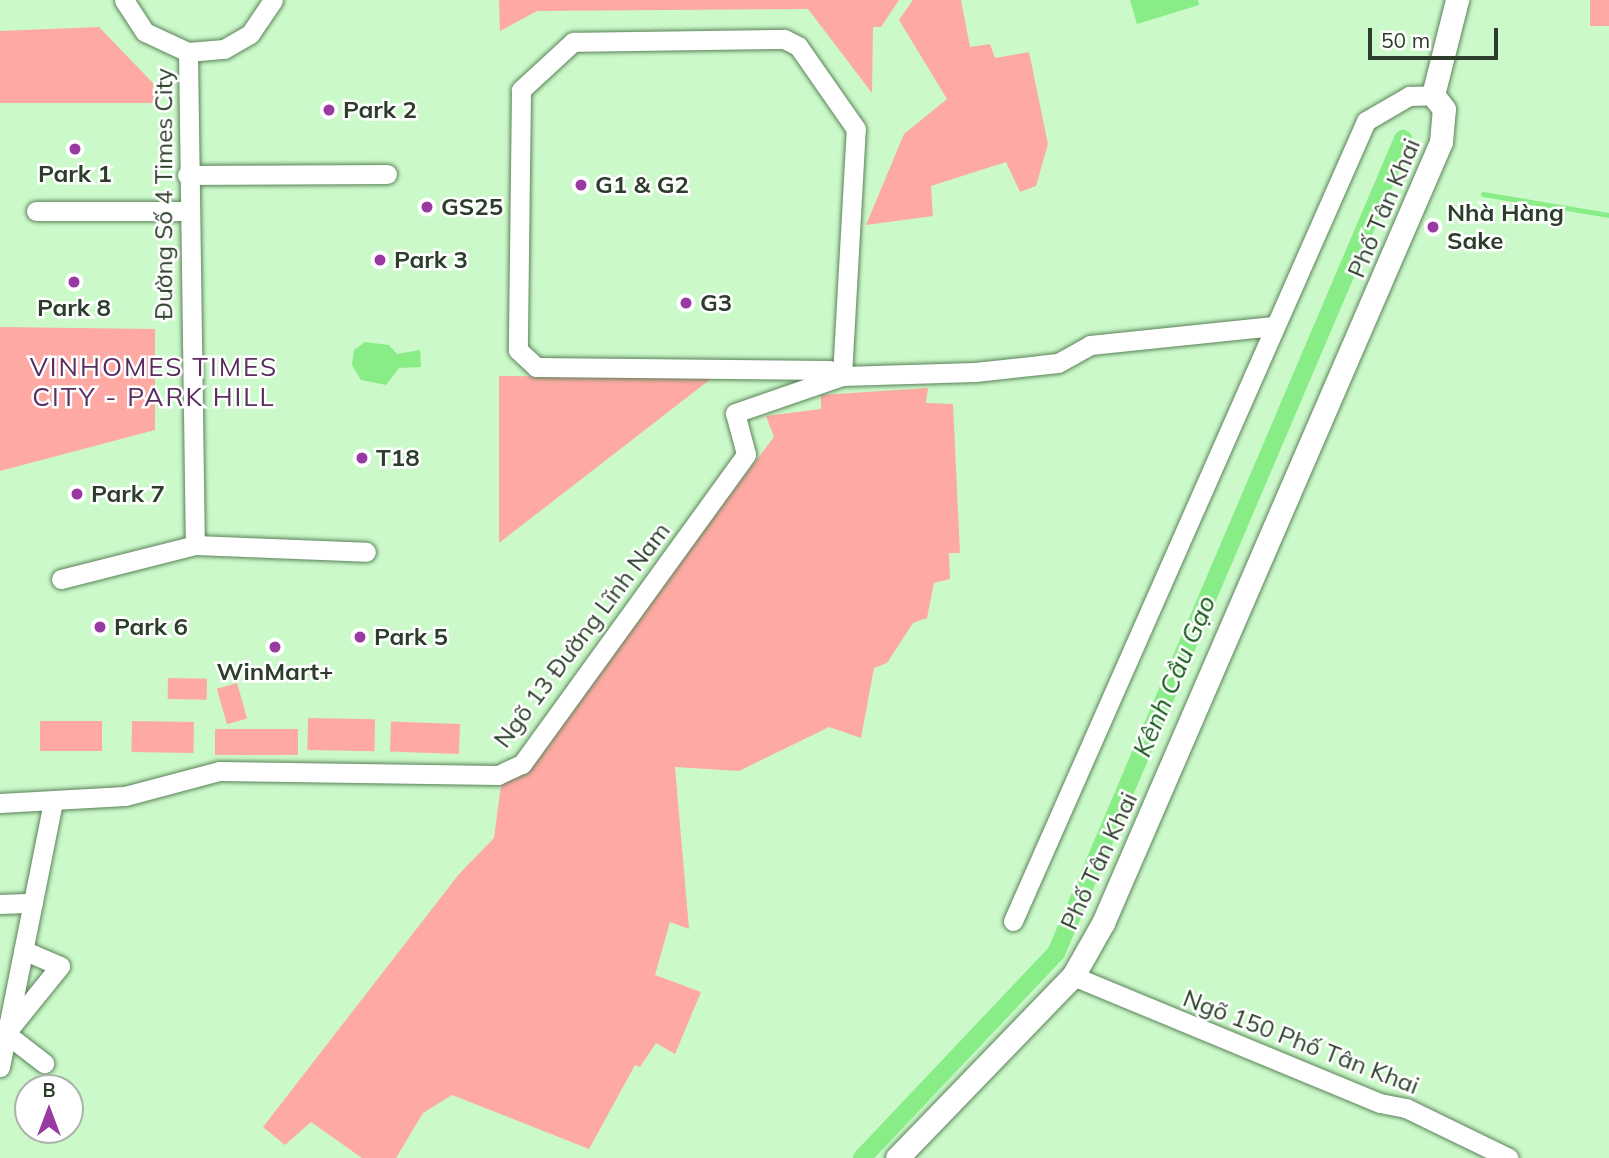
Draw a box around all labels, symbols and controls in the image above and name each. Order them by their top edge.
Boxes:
scale bar [1371,14,1500,58]
text: 50 m [1381,27,1430,53]
street label: Đường Số 4 Times City [150,68,178,320]
place label: Park 2 [343,96,417,124]
marker: Park 2 [321,102,337,118]
street label: Phố Tân Khai [1342,134,1426,282]
marker: Park 1 [67,141,83,157]
place label: Park 1 [38,160,112,188]
place label: G1 & G2 [595,171,689,199]
marker: G1 & G2 [573,177,589,193]
place label: GS25 [441,193,503,221]
marker: GS25 [419,199,435,215]
place label: Nhà Hàng Sake [1447,199,1564,255]
marker: Nhà Hàng Sake [1425,219,1441,235]
place label: Park 3 [394,246,468,274]
marker: Park 3 [372,252,388,268]
marker: Park 8 [66,274,82,290]
place label: G3 [700,289,732,317]
place label: Park 8 [37,294,111,322]
marker: G3 [678,295,694,311]
district label: VINHOMES TIMES CITY - PARK HILL [31,351,277,412]
place label: T18 [376,444,420,472]
marker: T18 [354,450,370,466]
place label: Park 7 [91,480,165,508]
marker: Park 7 [69,486,85,502]
street label: Ngõ 13 Đường Lĩnh Nam [488,517,676,753]
water label: Kênh Cầu Gạo [1126,591,1222,761]
place label: Park 6 [114,613,188,641]
marker: Park 6 [92,619,108,635]
place label: Park 5 [374,623,448,651]
marker: Park 5 [352,629,368,645]
marker: WinMart+ [267,639,283,655]
place label: WinMart+ [217,658,333,686]
street label: Phố Tân Khai [1055,788,1143,934]
street label: Ngõ 150 Phố Tân Khai [1179,984,1423,1100]
north arrow [14,1074,84,1144]
text: B [42,1078,56,1102]

